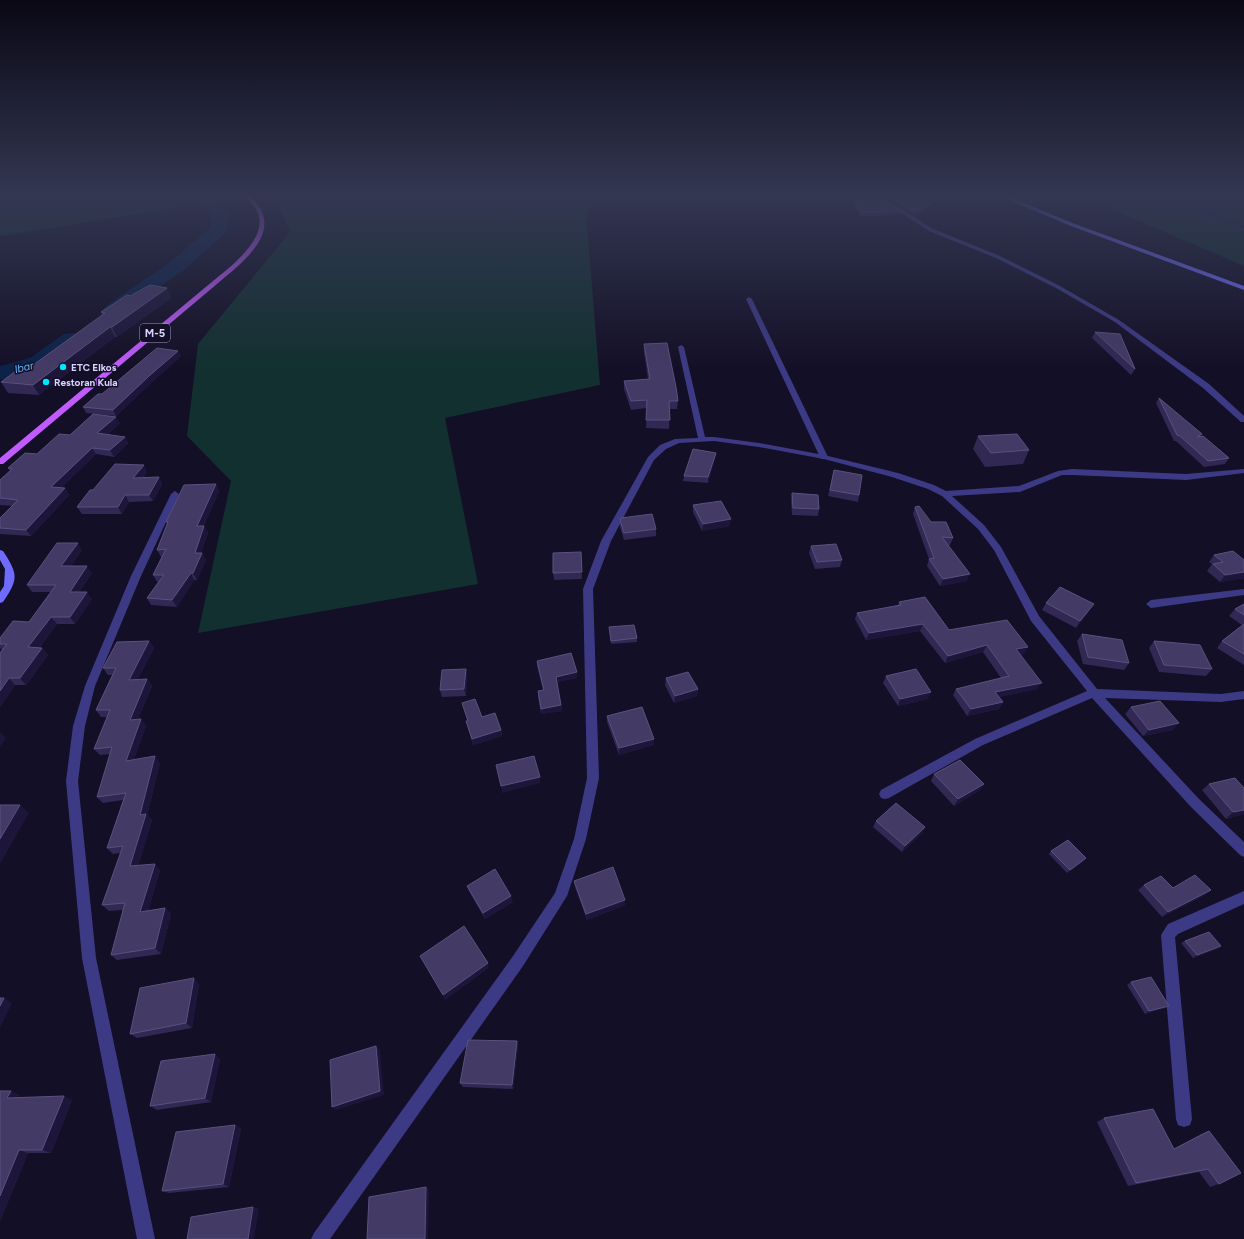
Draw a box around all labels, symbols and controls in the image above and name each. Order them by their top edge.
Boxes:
road number: M-5 [140,324,170,342]
water label: Ibar [13,358,36,376]
place label: ETC Elkos [71,361,117,374]
marker: ETC Elkos [58,362,68,372]
place label: Restoran Kula [54,376,118,389]
marker: Restoran Kula [41,377,51,387]

